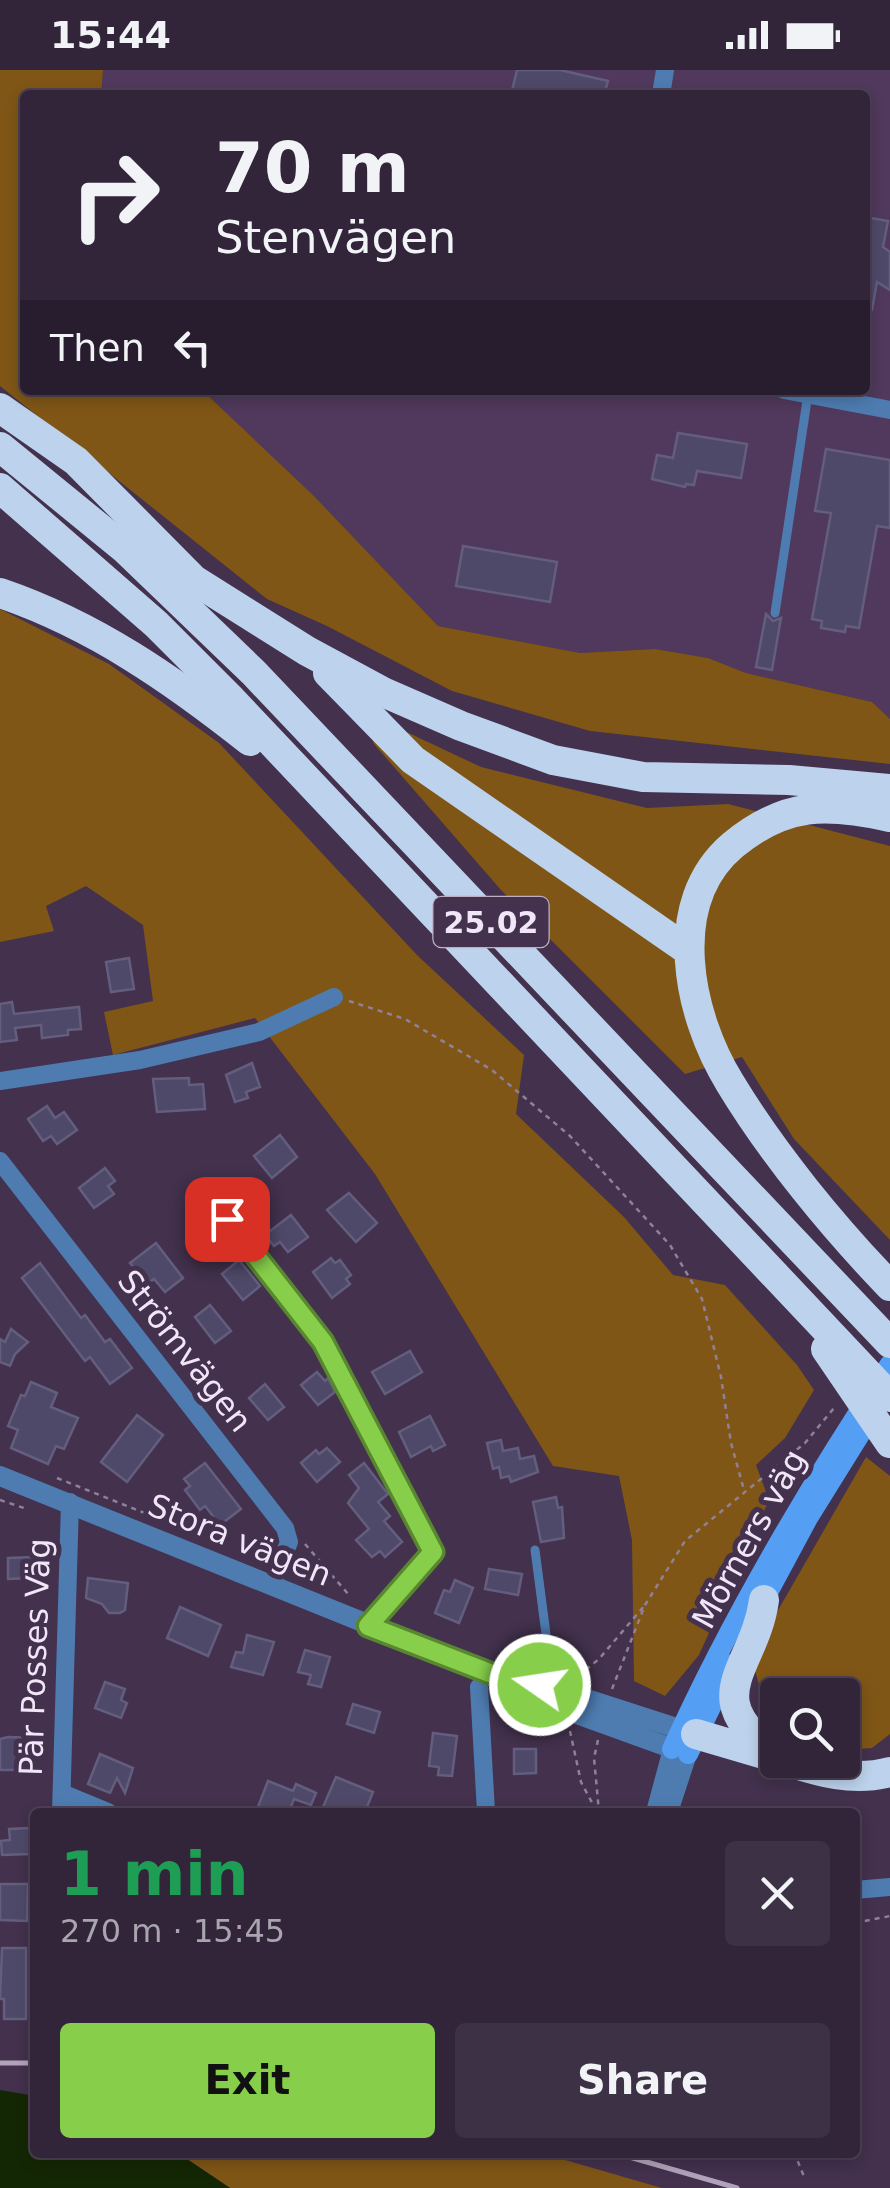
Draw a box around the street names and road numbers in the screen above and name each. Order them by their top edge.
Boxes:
road number: 25.02 [434,897,548,947]
street label: Strömvägen [110,1263,260,1439]
street label: Mörners väg [684,1443,814,1635]
street label: Stora vägen [143,1486,337,1594]
street label: Pär Posses Väg [12,1538,58,1776]

